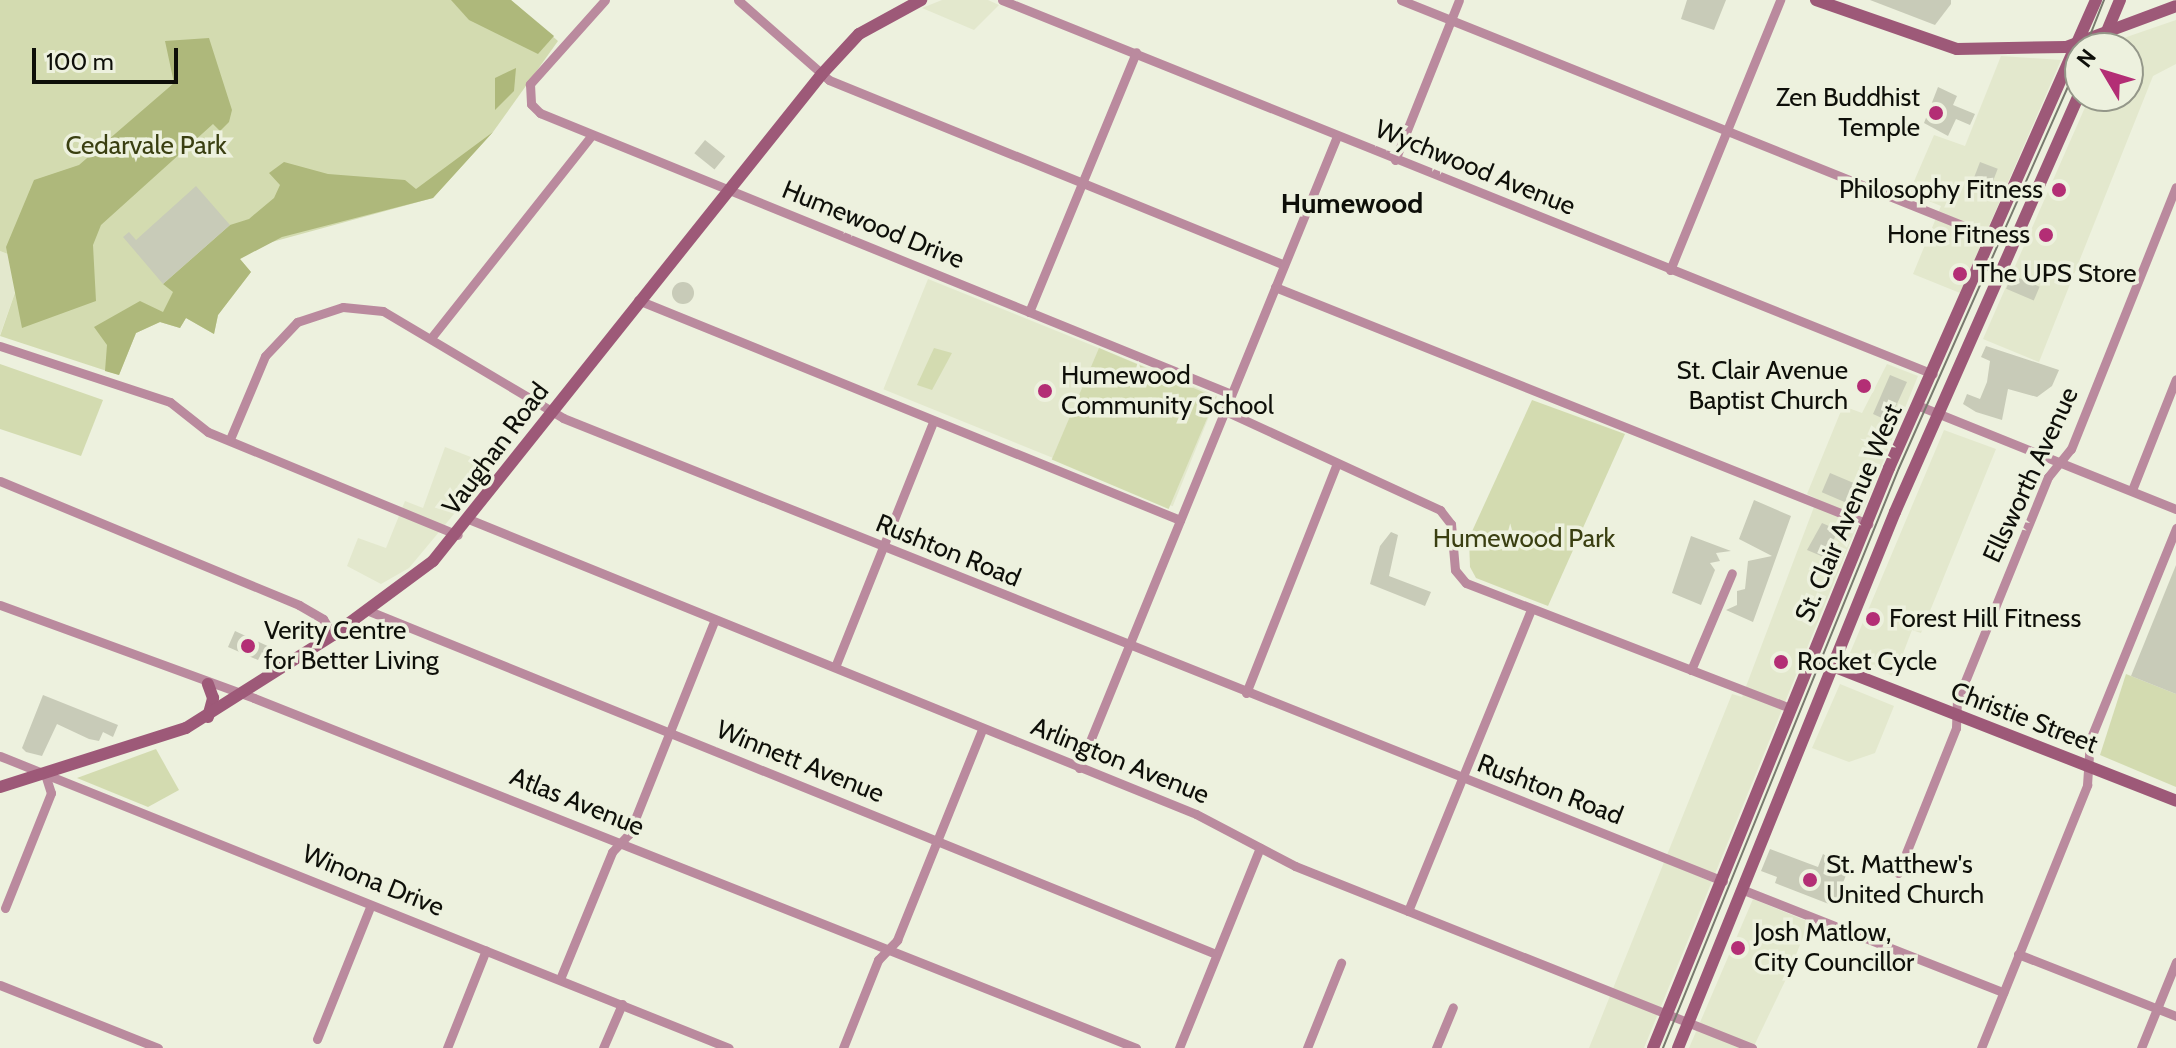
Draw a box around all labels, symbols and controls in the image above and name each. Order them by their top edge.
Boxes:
scale bar [36,32,182,82]
north arrow [2064,32,2144,112]
text: N [2071,44,2102,73]
text: 100 m [46,47,114,76]
place label: Zen Buddhist Temple [1776,82,1920,144]
marker: Zen Buddhist Temple [1927,104,1945,122]
street label: Wychwood Avenue [1370,114,1580,222]
park label: Cedarvale Park [65,130,227,162]
street label: Humewood Drive [777,174,969,276]
place label: Philosophy Fitness [1839,174,2043,206]
marker: Philosophy Fitness [2050,181,2068,199]
district label: Humewood [1281,186,1423,220]
place label: Hone Fitness [1887,219,2030,251]
marker: Hone Fitness [2037,226,2055,244]
place label: The UPS Store [1976,258,2137,290]
marker: The UPS Store [1951,265,1969,283]
place label: St. Clair Avenue Baptist Church [1677,355,1848,416]
place label: Humewood Community School [1061,360,1274,422]
street label: Vaughan Road [436,377,556,521]
marker: St. Clair Avenue Baptist Church [1855,377,1873,395]
marker: Humewood Community School [1036,382,1054,400]
street label: Ellsworth Avenue [1977,382,2085,568]
street label: St. Clair Avenue West [1789,399,1909,627]
street label: Rushton Road [871,508,1025,594]
park label: Humewood Park [1433,523,1615,555]
place label: Forest Hill Fitness [1889,603,2081,635]
marker: Forest Hill Fitness [1864,610,1882,628]
place label: Verity Centre for Better Living [264,615,439,676]
marker: Verity Centre for Better Living [239,637,257,655]
place label: Rocket Cycle [1797,646,1937,678]
marker: Rocket Cycle [1772,653,1790,671]
street label: Christie Street [1946,676,2102,760]
street label: Arlington Avenue [1026,711,1214,811]
street label: Winnett Avenue [712,714,888,810]
street label: Rushton Road [1473,748,1627,832]
street label: Atlas Avenue [505,761,649,843]
street label: Winona Drive [298,838,448,924]
place label: St. Matthew's United Church [1826,849,1984,910]
marker: St. Matthew's United Church [1801,871,1819,889]
place label: Josh Matlow, City Councillor [1754,917,1914,978]
marker: Josh Matlow, City Councillor [1729,939,1747,957]

